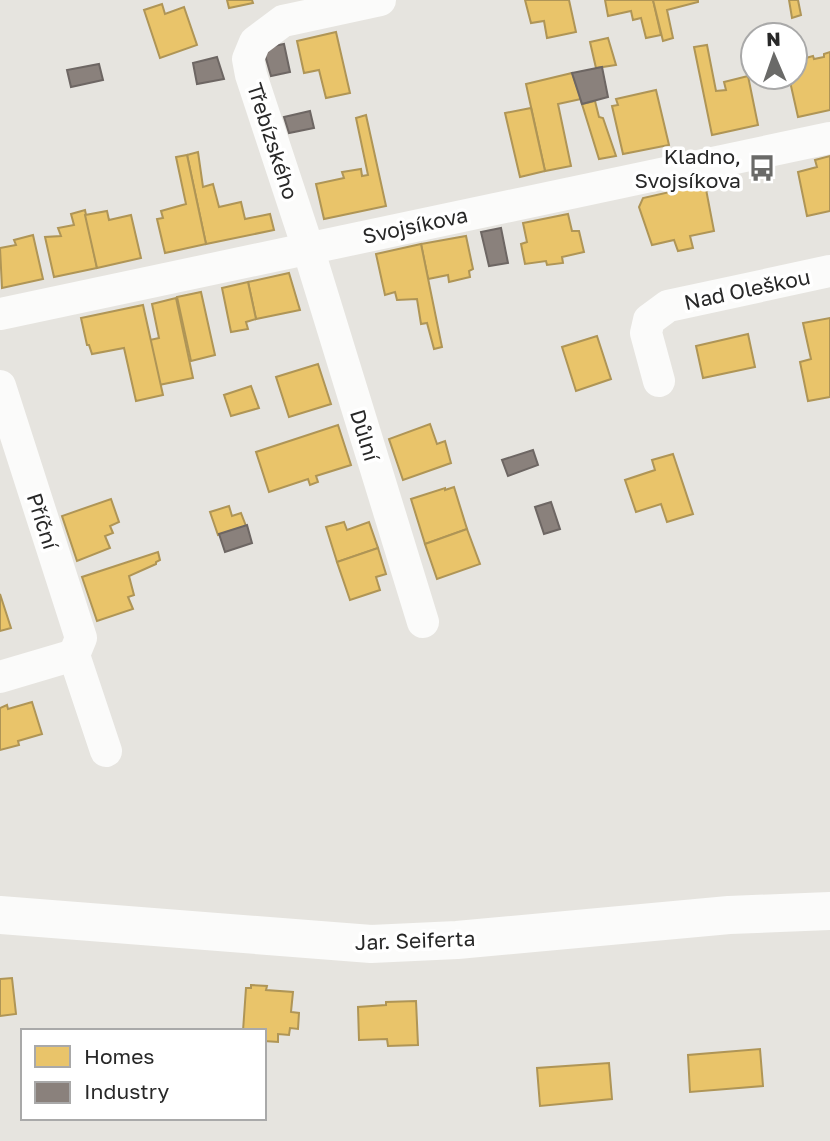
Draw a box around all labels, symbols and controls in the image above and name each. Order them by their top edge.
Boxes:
north arrow [739,21,809,91]
text: N [766,27,781,50]
street label: Třebízského [242,79,304,203]
place label: Kladno, Svojsíkova [634,143,741,193]
bus stop icon: Kladno, Svojsíkova [747,153,777,183]
street label: Svojsíkova [360,201,470,249]
street label: Nad Oleškou [682,263,812,315]
street label: Důlní [345,406,386,465]
street label: Příční [22,490,65,554]
street label: Jar. Seiferta [354,925,476,955]
legend [21,1029,266,1120]
text: Homes [84,1043,154,1069]
text: Industry [84,1078,169,1104]

